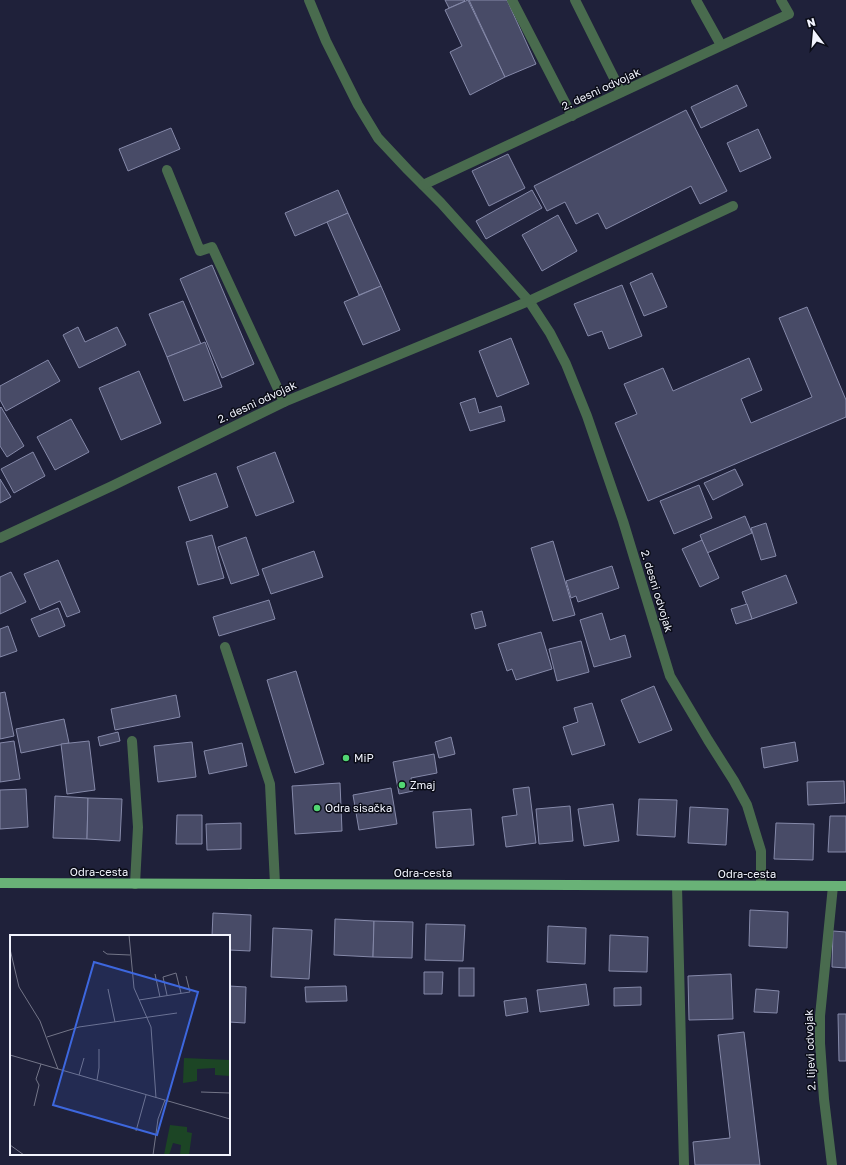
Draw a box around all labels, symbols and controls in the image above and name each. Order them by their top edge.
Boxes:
north arrow [794,12,834,52]
text: N [805,15,817,29]
street label: 2. desni odvojak [559,65,642,112]
street label: 2. desni odvojak [215,378,298,425]
street label: 2. desni odvojak [639,548,676,633]
place label: MiP [354,751,374,764]
marker: MiP [341,753,351,763]
place label: Zmaj [410,778,436,791]
marker: Zmaj [397,780,407,790]
place label: Odra sisačka [325,801,392,814]
marker: Odra sisačka [312,803,322,813]
street label: Odra-cesta [70,865,128,878]
street label: Odra-cesta [394,866,452,879]
street label: Odra-cesta [718,867,776,880]
inset map [10,935,230,1155]
street label: 2. lijevi odvojak [802,1009,817,1091]

